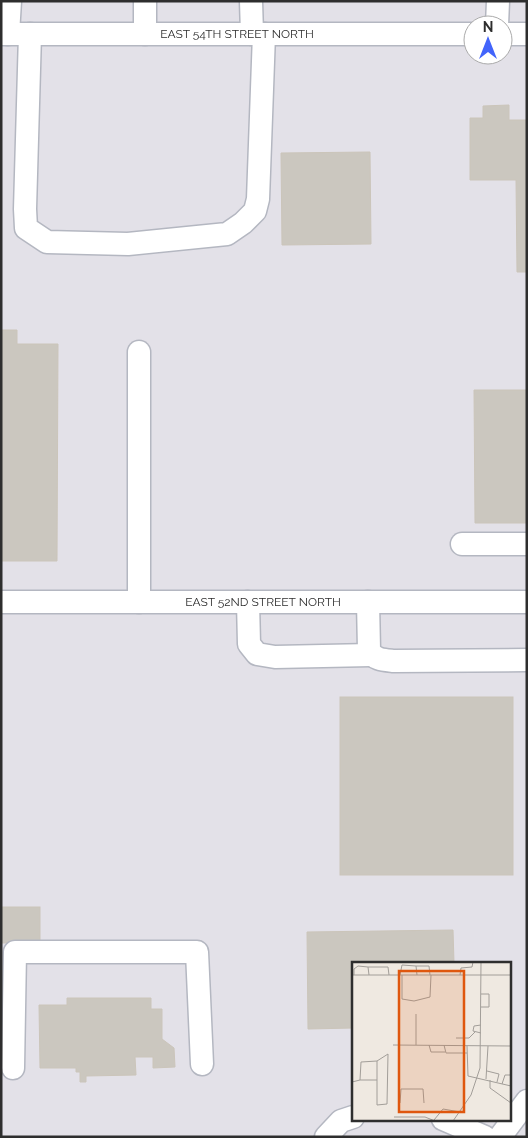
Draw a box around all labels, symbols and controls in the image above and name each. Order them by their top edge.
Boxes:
north arrow [463,15,513,65]
text: N [483,19,493,35]
street label: EAST 54TH STREET NORTH [160,27,314,41]
street label: EAST 52ND STREET NORTH [185,595,341,609]
inset map [352,962,510,1120]

